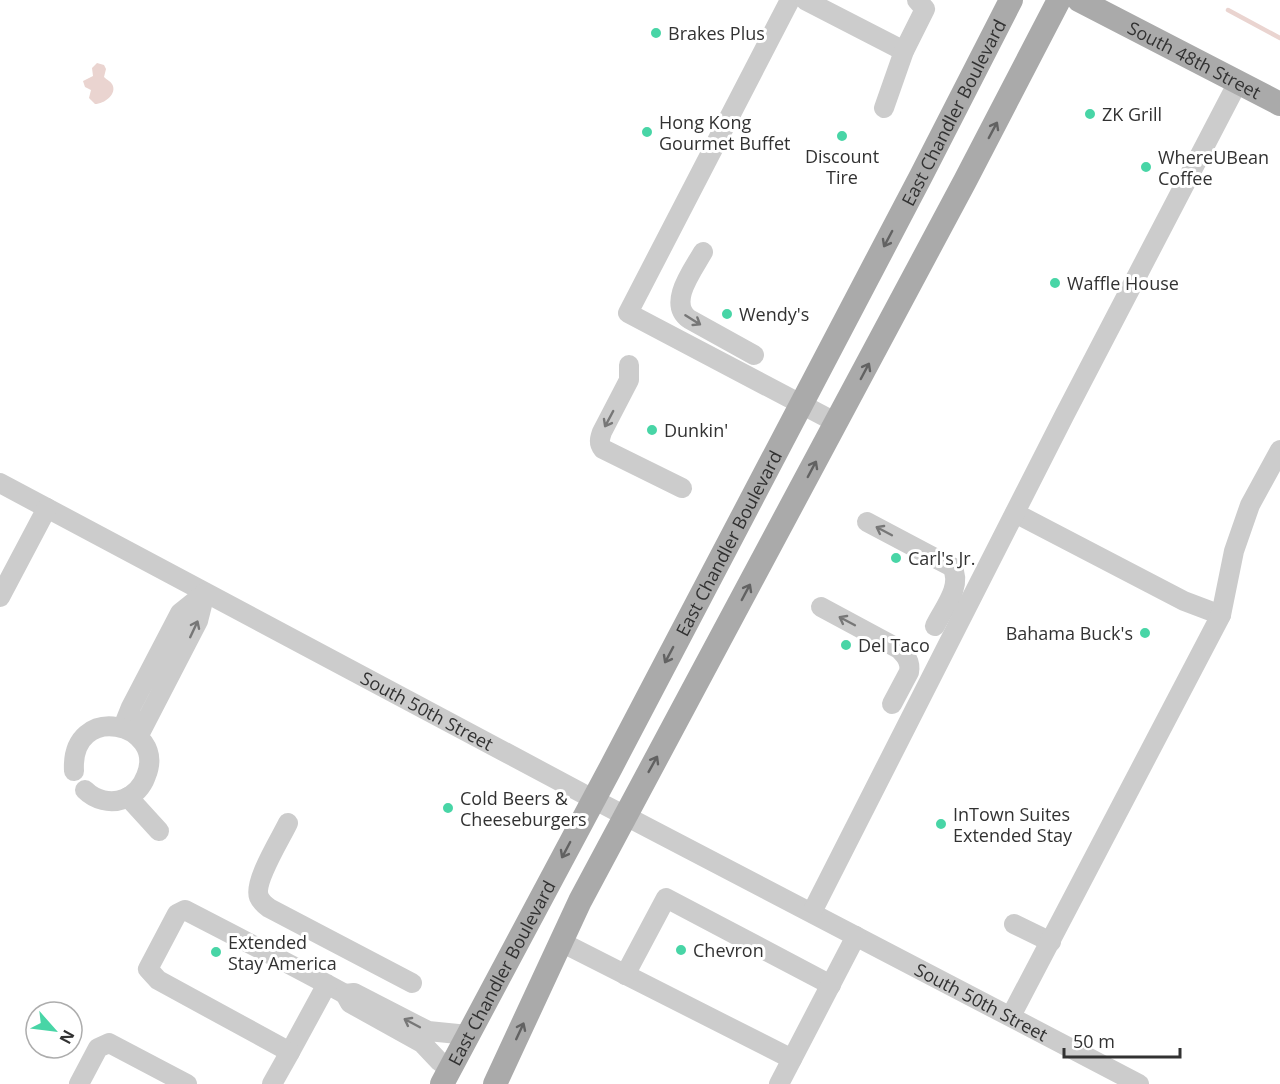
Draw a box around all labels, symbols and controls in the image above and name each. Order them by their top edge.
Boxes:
street label: East Chandler Boulevard [896,15,1011,210]
street label: South 48th Street [1124,15,1265,104]
place label: Brakes Plus [668,21,765,45]
marker: Brakes Plus [649,26,663,40]
place label: ZK Grill [1102,102,1162,126]
marker: ZK Grill [1083,107,1097,121]
place label: Hong Kong Gourmet Buffet [659,110,790,155]
one-way arrow [987,121,999,139]
marker: Hong Kong Gourmet Buffet [640,125,654,139]
marker: Discount Tire [835,129,849,143]
place label: Discount Tire [805,144,879,189]
place label: WhereUBean Coffee [1158,145,1269,190]
marker: WhereUBean Coffee [1139,160,1153,174]
one-way arrow [882,229,893,247]
place label: Waffle House [1067,271,1179,295]
marker: Waffle House [1048,276,1062,290]
place label: Wendy's [739,302,809,326]
marker: Wendy's [720,307,734,321]
one-way arrow [684,315,701,327]
one-way arrow [859,363,871,380]
one-way arrow [603,410,615,427]
place label: Dunkin' [664,418,728,442]
marker: Dunkin' [645,423,659,437]
street label: East Chandler Boulevard [670,446,787,640]
one-way arrow [806,461,818,478]
one-way arrow [876,525,893,537]
place label: Carl's Jr. [908,546,975,570]
marker: Carl's Jr. [889,551,903,565]
one-way arrow [741,584,752,602]
one-way arrow [839,615,856,627]
one-way arrow [189,621,201,639]
place label: Bahama Buck's [1006,621,1133,645]
marker: Bahama Buck's [1138,626,1152,640]
place label: Del Taco [858,633,930,657]
marker: Del Taco [839,638,853,652]
one-way arrow [663,645,674,663]
street label: South 50th Street [357,665,498,756]
one-way arrow [647,756,659,773]
place label: Cold Beers & Cheeseburgers [460,786,587,831]
marker: Cold Beers & Cheeseburgers [441,801,455,815]
place label: InTown Suites Extended Stay [953,802,1073,847]
marker: InTown Suites Extended Stay [934,817,948,831]
one-way arrow [560,841,571,859]
street label: East Chandler Boulevard [442,876,560,1070]
place label: Extended Stay America [228,930,337,975]
place label: Chevron [693,938,764,962]
marker: Chevron [674,943,688,957]
marker: Extended Stay America [209,945,223,959]
street label: South 50th Street [911,957,1052,1046]
north arrow [24,1000,84,1060]
one-way arrow [403,1017,421,1028]
scale bar [1064,1021,1180,1059]
one-way arrow [514,1023,526,1041]
text: N [54,1026,80,1048]
text: 50 m [1073,1029,1115,1053]

